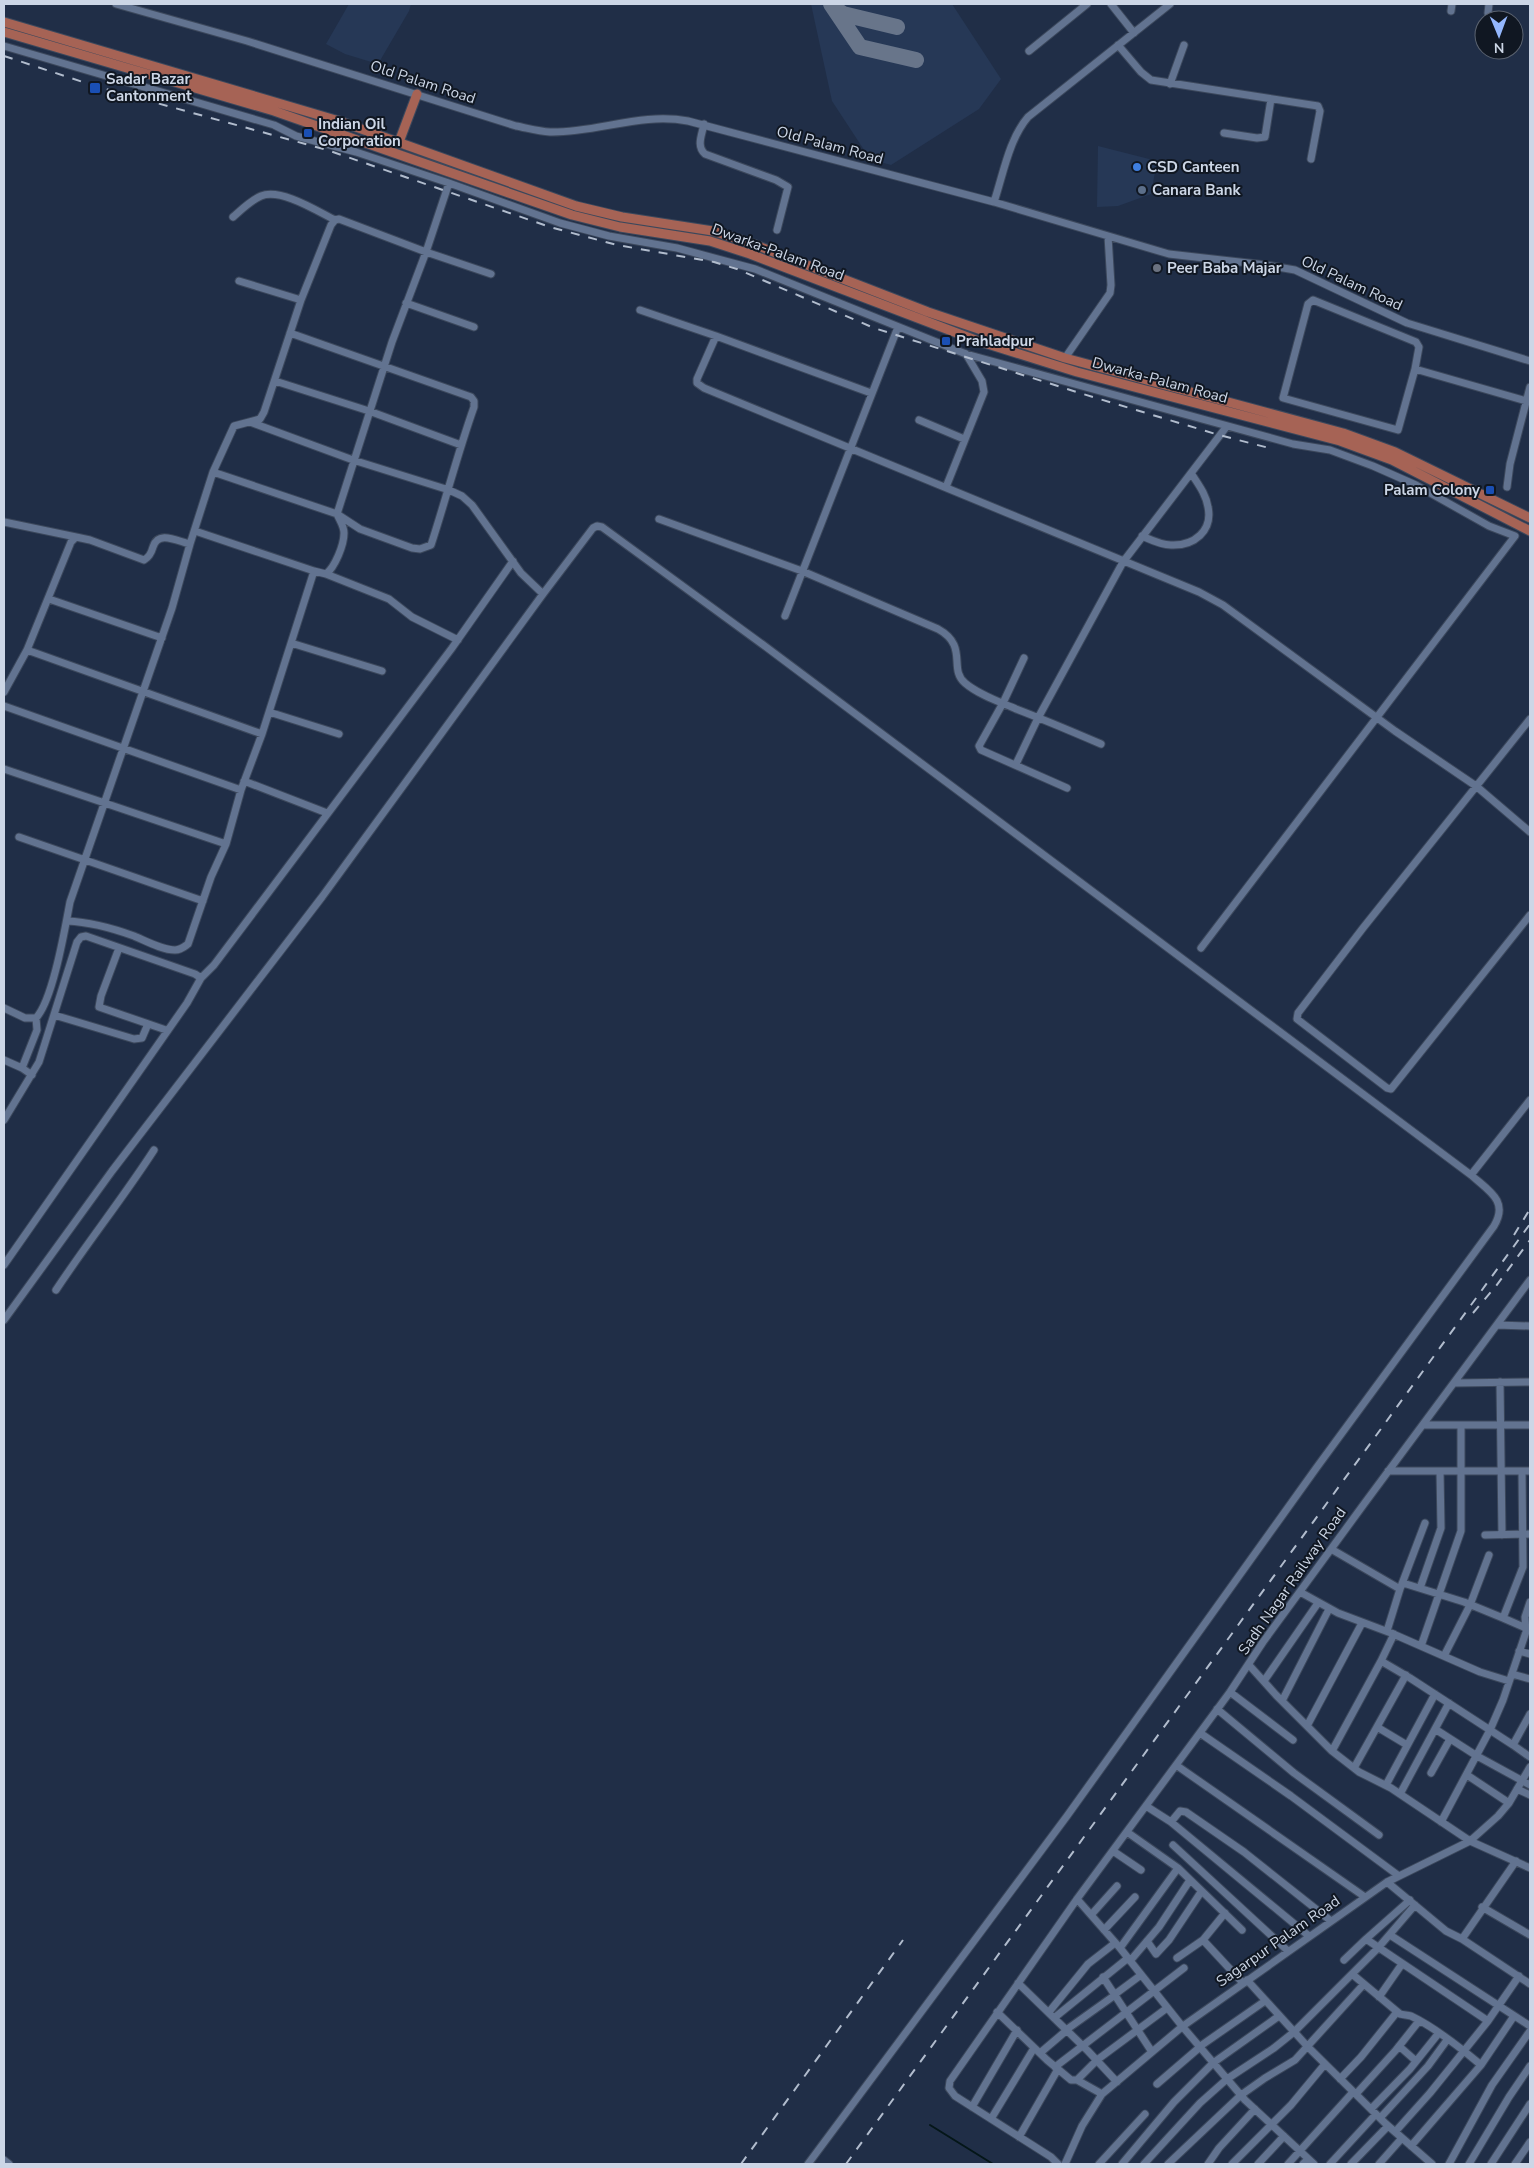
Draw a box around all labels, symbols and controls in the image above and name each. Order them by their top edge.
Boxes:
north arrow [1474,10,1524,60]
text: N [1494,38,1505,57]
street label: Old Palam Road [368,56,478,108]
place label: Sadar Bazar Cantonment [106,69,192,106]
marker: Sadar Bazar Cantonment [88,81,102,95]
place label: Indian Oil Corporation [318,114,401,151]
street label: Old Palam Road [775,121,885,169]
marker: Indian Oil Corporation [302,127,314,139]
place label: CSD Canteen [1147,157,1240,177]
marker: CSD Canteen [1131,161,1143,173]
place label: Canara Bank [1152,180,1241,200]
marker: Canara Bank [1136,184,1148,196]
street label: Dwarka-Palam Road [709,219,847,285]
street label: Old Palam Road [1298,251,1406,315]
place label: Peer Baba Majar [1167,258,1282,278]
marker: Peer Baba Majar [1151,262,1163,274]
place label: Prahladpur [956,331,1034,351]
marker: Prahladpur [940,335,952,347]
street label: Dwarka-Palam Road [1090,352,1230,408]
place label: Palam Colony [1384,480,1480,500]
marker: Palam Colony [1484,484,1496,496]
street label: Sadh Nagar Railway Road [1233,1503,1351,1659]
street label: Sagarpur Palam Road [1212,1891,1344,1991]

